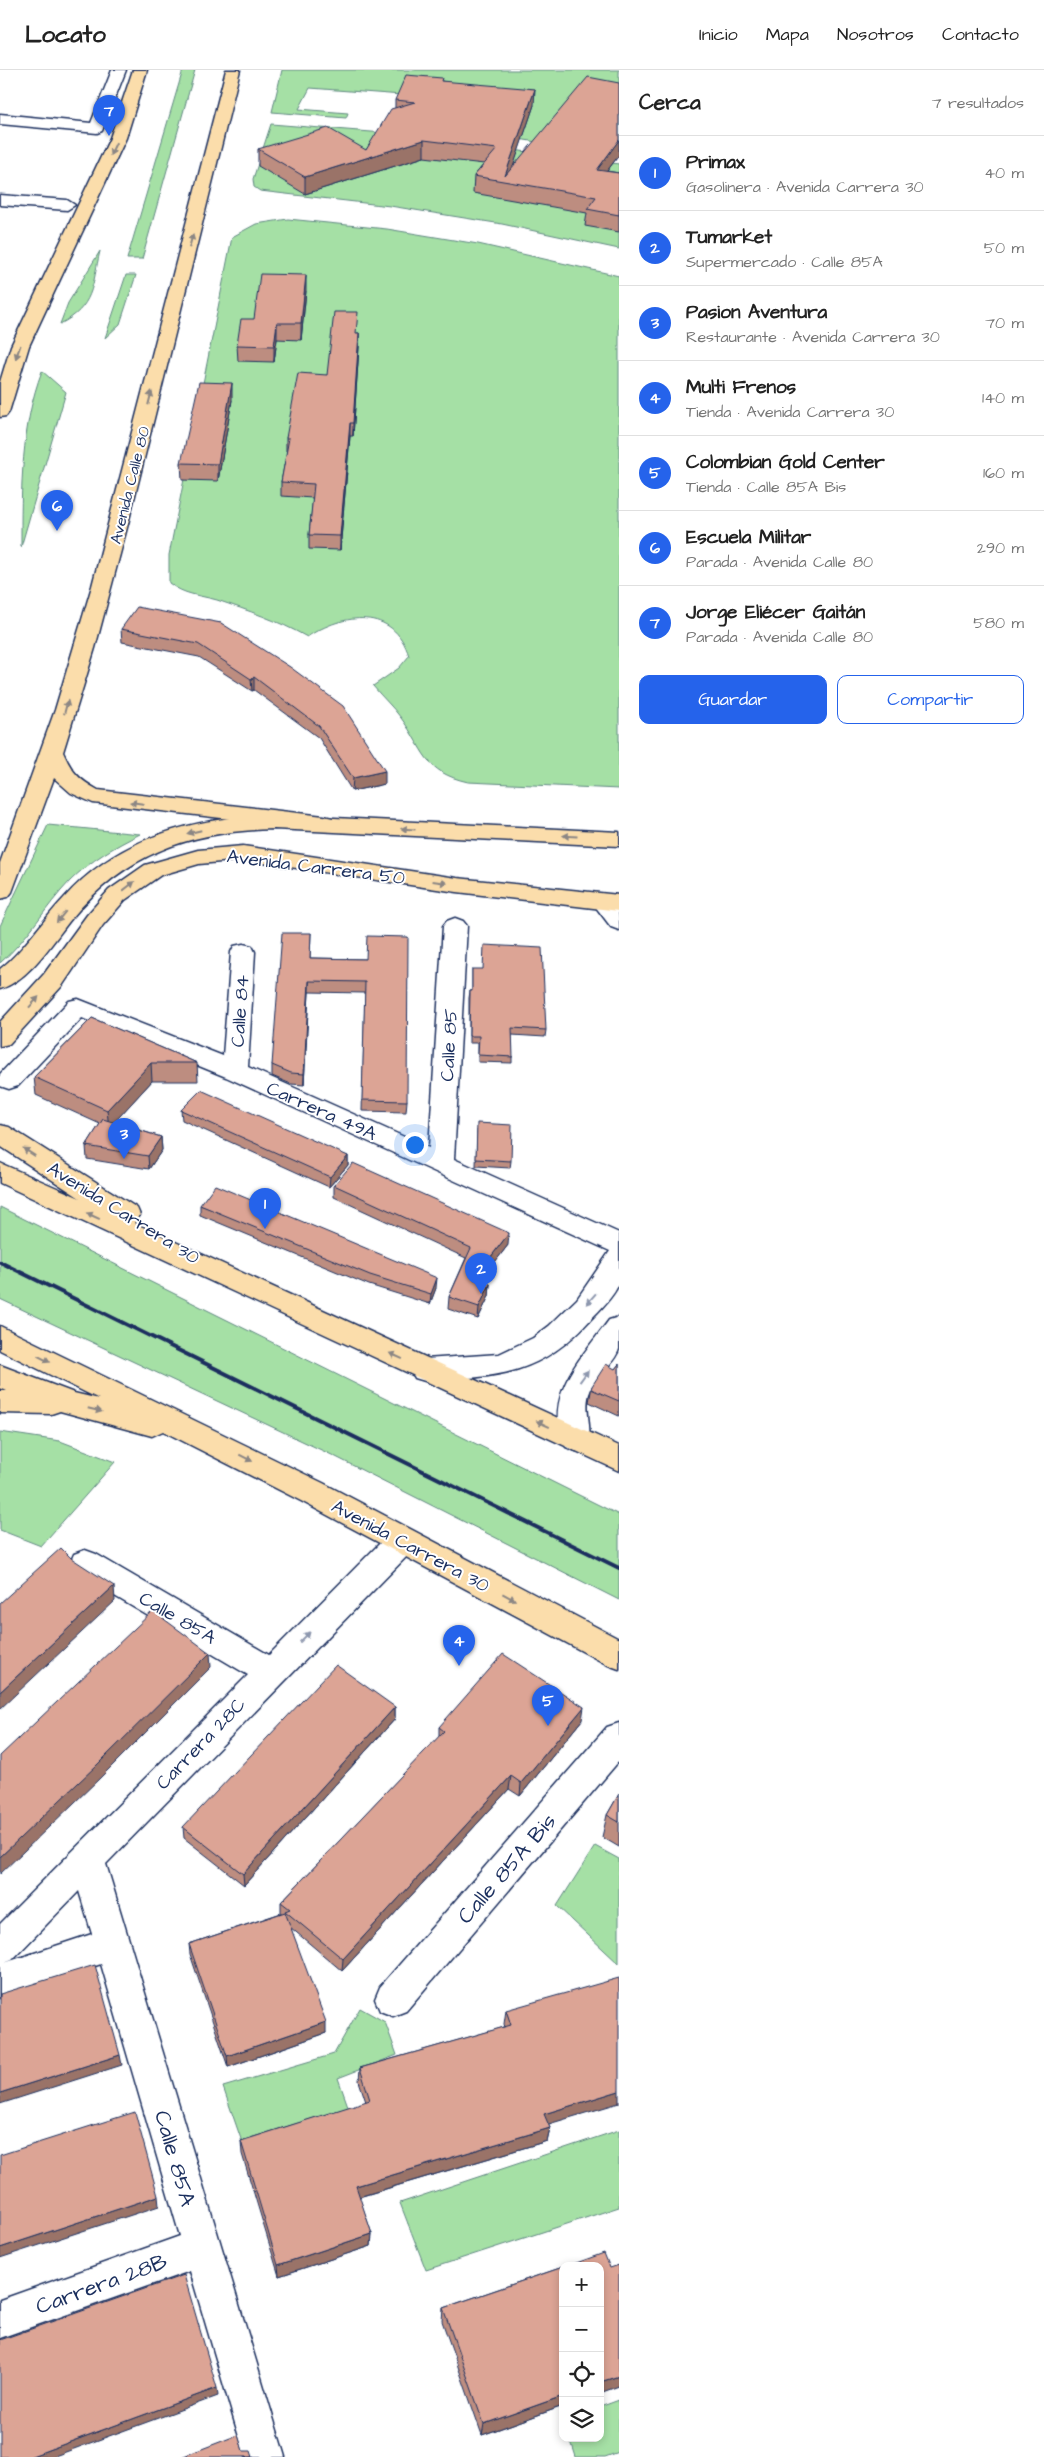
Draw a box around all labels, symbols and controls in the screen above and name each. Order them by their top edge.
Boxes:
text: Locato [25,18,106,52]
text: Inicio [699,22,738,47]
text: Mapa [766,22,809,47]
text: Nosotros [837,22,914,47]
text: Contacto [942,22,1019,47]
text: Cerca [639,88,701,117]
text: 7 resultados [932,92,1024,114]
pin: 7 [93,95,125,136]
one-way arrow [108,142,116,156]
text: Primax [686,149,745,176]
text: 1 [654,162,656,184]
text: 40 m [984,162,1024,184]
text: Gasolinera · Avenida Carrera 30 [686,176,924,198]
text: Tumarket [686,224,772,251]
one-way arrow [187,233,195,248]
text: 2 [650,237,660,259]
text: 50 m [984,237,1024,259]
text: Supermercado · Calle 85A [686,251,883,273]
text: Pasion Aventura [686,299,827,326]
text: 3 [651,312,659,334]
text: 70 m [985,312,1024,334]
text: Restaurante · Avenida Carrera 30 [686,326,940,348]
one-way arrow [14,345,22,360]
text: Multi Frenos [686,374,796,401]
text: 4 [650,387,660,409]
text: 140 m [982,387,1024,409]
one-way arrow [146,391,154,406]
text: Tienda · Avenida Carrera 30 [686,401,894,423]
street label: Avenida Calle 80 [105,424,155,546]
text: Colombian Gold Center [686,449,885,476]
text: 5 [649,462,661,484]
text: 160 m [983,462,1024,484]
text: Tienda · Calle 85A Bis [686,476,846,498]
pin: 6 [41,490,73,531]
text: Escuela Militar [686,524,811,551]
text: 6 [650,537,660,559]
text: 290 m [977,537,1024,559]
text: Parada · Avenida Calle 80 [686,551,873,573]
text: Jorge Eliécer Gaitán [686,599,865,626]
text: 7 [650,612,660,634]
text: 580 m [973,612,1024,634]
text: Parada · Avenida Calle 80 [686,626,873,648]
button: Guardar [639,675,827,724]
button: Compartir [837,675,1024,724]
one-way arrow [62,699,70,714]
one-way arrow [128,799,144,807]
one-way arrow [400,824,416,832]
one-way arrow [187,828,202,836]
one-way arrow [562,832,578,840]
street label: Avenida Carrera 50 [225,843,406,892]
one-way arrow [432,879,448,887]
one-way arrow [122,880,135,891]
one-way arrow [55,910,66,923]
street label: Calle 84 [225,974,256,1048]
one-way arrow [28,996,39,1009]
street label: Calle 85 [434,1008,465,1082]
street label: Carrera 49A [262,1075,381,1148]
pin: 3 [108,1118,140,1159]
your location [402,1132,428,1158]
one-way arrow [22,1147,35,1157]
street label: Avenida Carrera 30 [42,1155,205,1271]
pin: 1 [249,1188,281,1229]
one-way arrow [86,1212,100,1220]
pin: 2 [465,1253,497,1294]
one-way arrow [586,1292,597,1305]
one-way arrow [388,1352,403,1360]
one-way arrow [37,1355,51,1363]
one-way arrow [579,1369,589,1383]
one-way arrow [88,1406,103,1414]
one-way arrow [536,1419,550,1427]
one-way arrow [239,1454,253,1462]
street label: Avenida Carrera 30 [326,1493,494,1599]
street label: Calle 85A [134,1585,221,1651]
one-way arrow [502,1593,516,1601]
pin: 4 [443,1625,475,1666]
one-way arrow [299,1631,311,1643]
pin: 5 [532,1685,564,1726]
street label: Carrera 28C [150,1692,252,1796]
street label: Calle 85A Bis [450,1807,564,1931]
street label: Calle 85A [146,2107,203,2210]
street label: Carrera 28B [32,2246,172,2323]
map controls [559,2262,604,2442]
button: + [559,2262,604,2307]
button: − [559,2307,604,2352]
button: locate [559,2352,604,2397]
button: layers [559,2397,604,2442]

